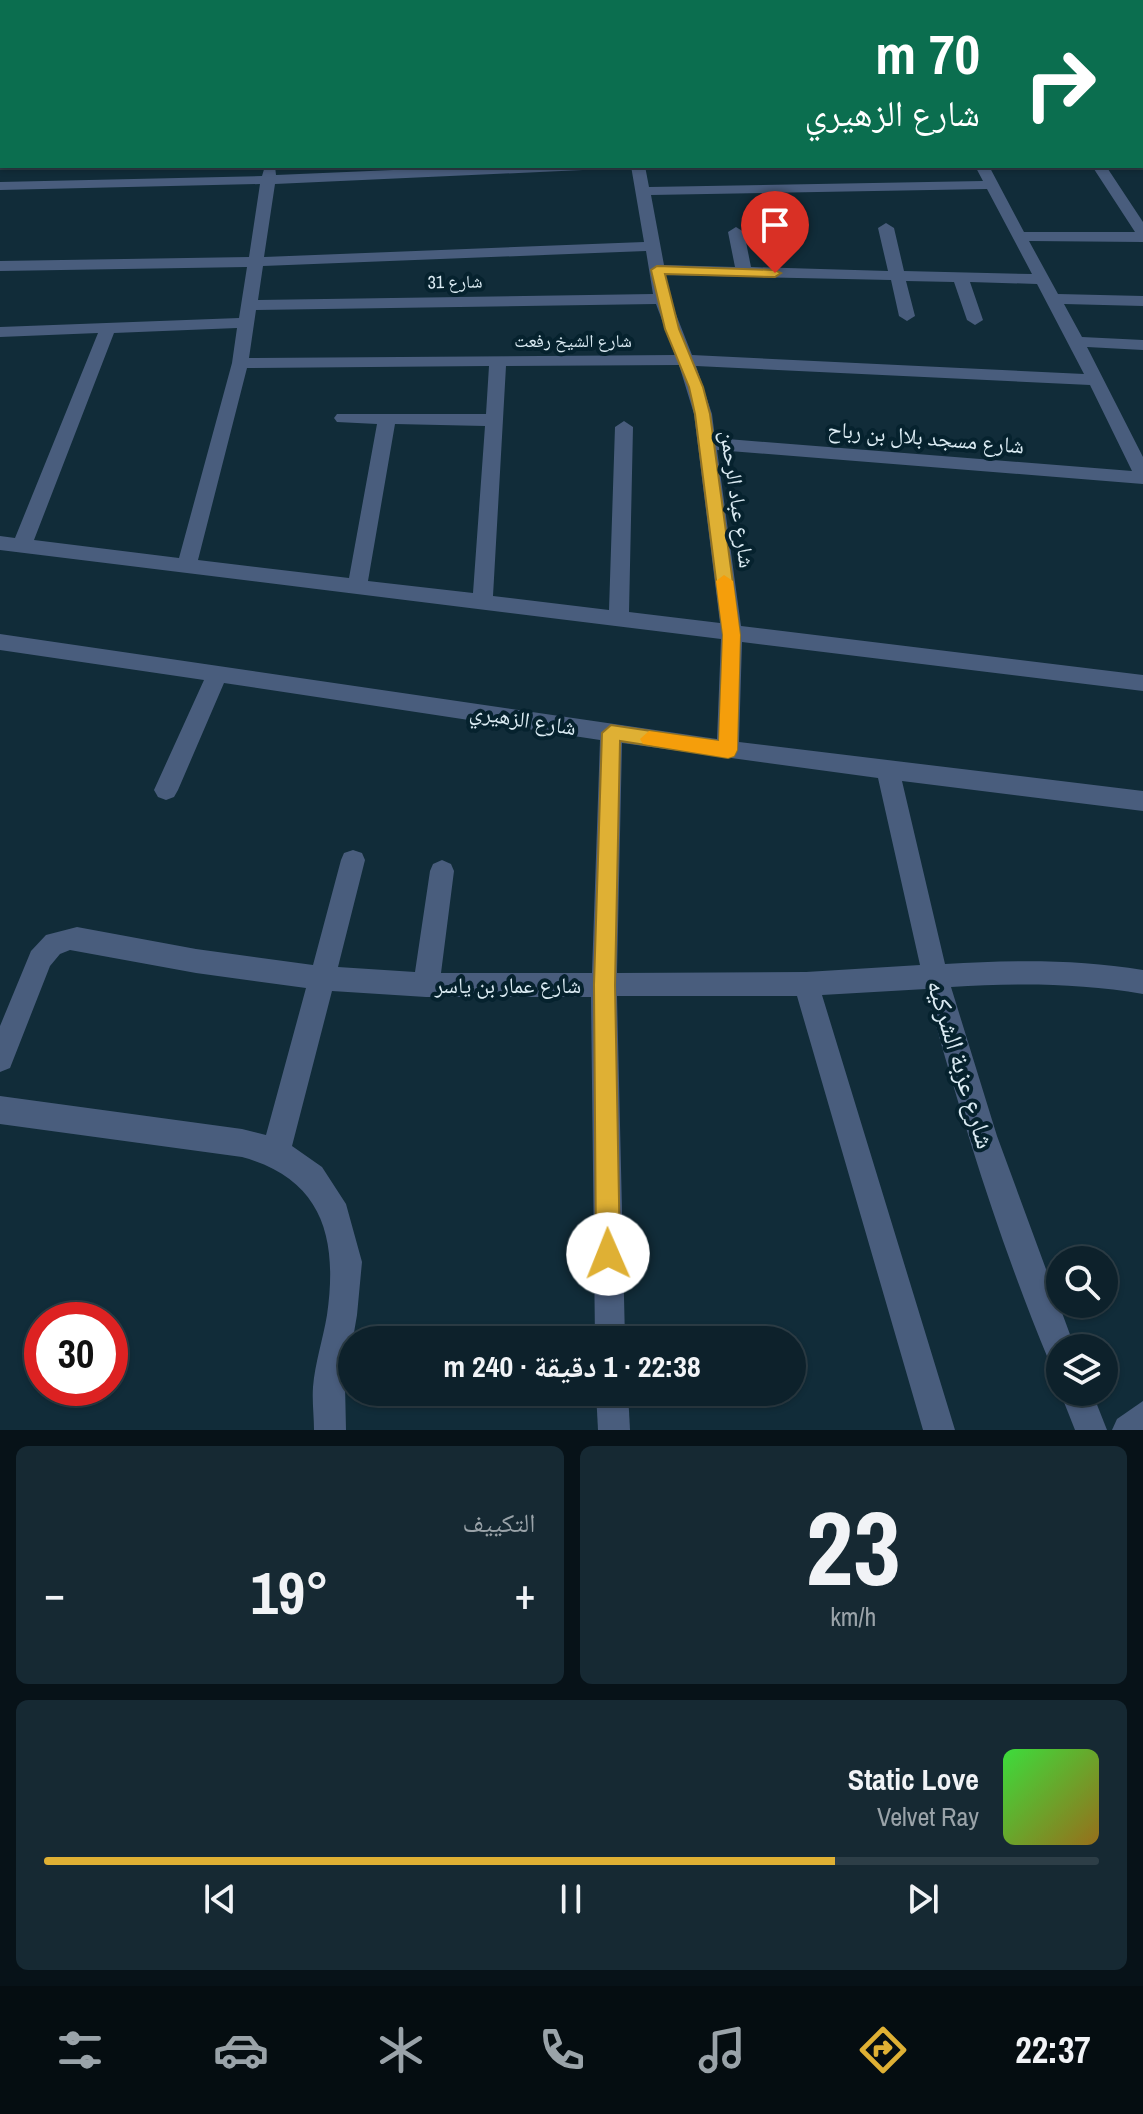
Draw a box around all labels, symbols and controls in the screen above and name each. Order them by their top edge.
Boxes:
text: 70 m [875,16,980,91]
icon: right [1008,32,1112,136]
text: شارع الزهيري [805,89,980,137]
pin [741,191,809,273]
icon: arrive [753,203,797,247]
street label: شارع 31 [427,269,483,294]
street label: شارع الشيخ رفعت [514,328,632,353]
street label: شارع مسجد بلال بن رباح [826,413,1026,461]
street label: شارع عباد الرحمن [713,428,763,570]
street label: شارع الزهيري [467,696,578,745]
street label: شارع عمار بن ياسر [434,970,581,1000]
street label: شارع عزبة الشركيه [919,975,1004,1153]
position arrow [566,1212,650,1296]
map controls [1046,1246,1118,1406]
button: search [1046,1246,1118,1318]
speed limit sign: 30 [24,1302,128,1406]
button: layers [1046,1334,1118,1406]
text: 22:38 · 1 دقيقة · 240 m [443,1346,701,1386]
text: 23 [806,1477,901,1617]
text: التكييف [463,1505,536,1540]
text: 19° [250,1552,329,1633]
text: − [44,1563,65,1623]
text: + [514,1563,535,1623]
text: km/h [830,1599,876,1634]
text: Static Love [848,1759,979,1799]
text: Velvet Ray [877,1799,979,1834]
icon: previous [198,1877,242,1921]
icon: pause [549,1877,593,1921]
icon: next [901,1877,945,1921]
icon: filters [52,2022,108,2078]
icon: car [213,2022,269,2078]
icon: climate [373,2022,429,2078]
icon: phone [534,2022,590,2078]
icon: music [694,2022,750,2078]
icon: directions [855,2022,911,2078]
text: 22:37 [1015,2026,1091,2074]

